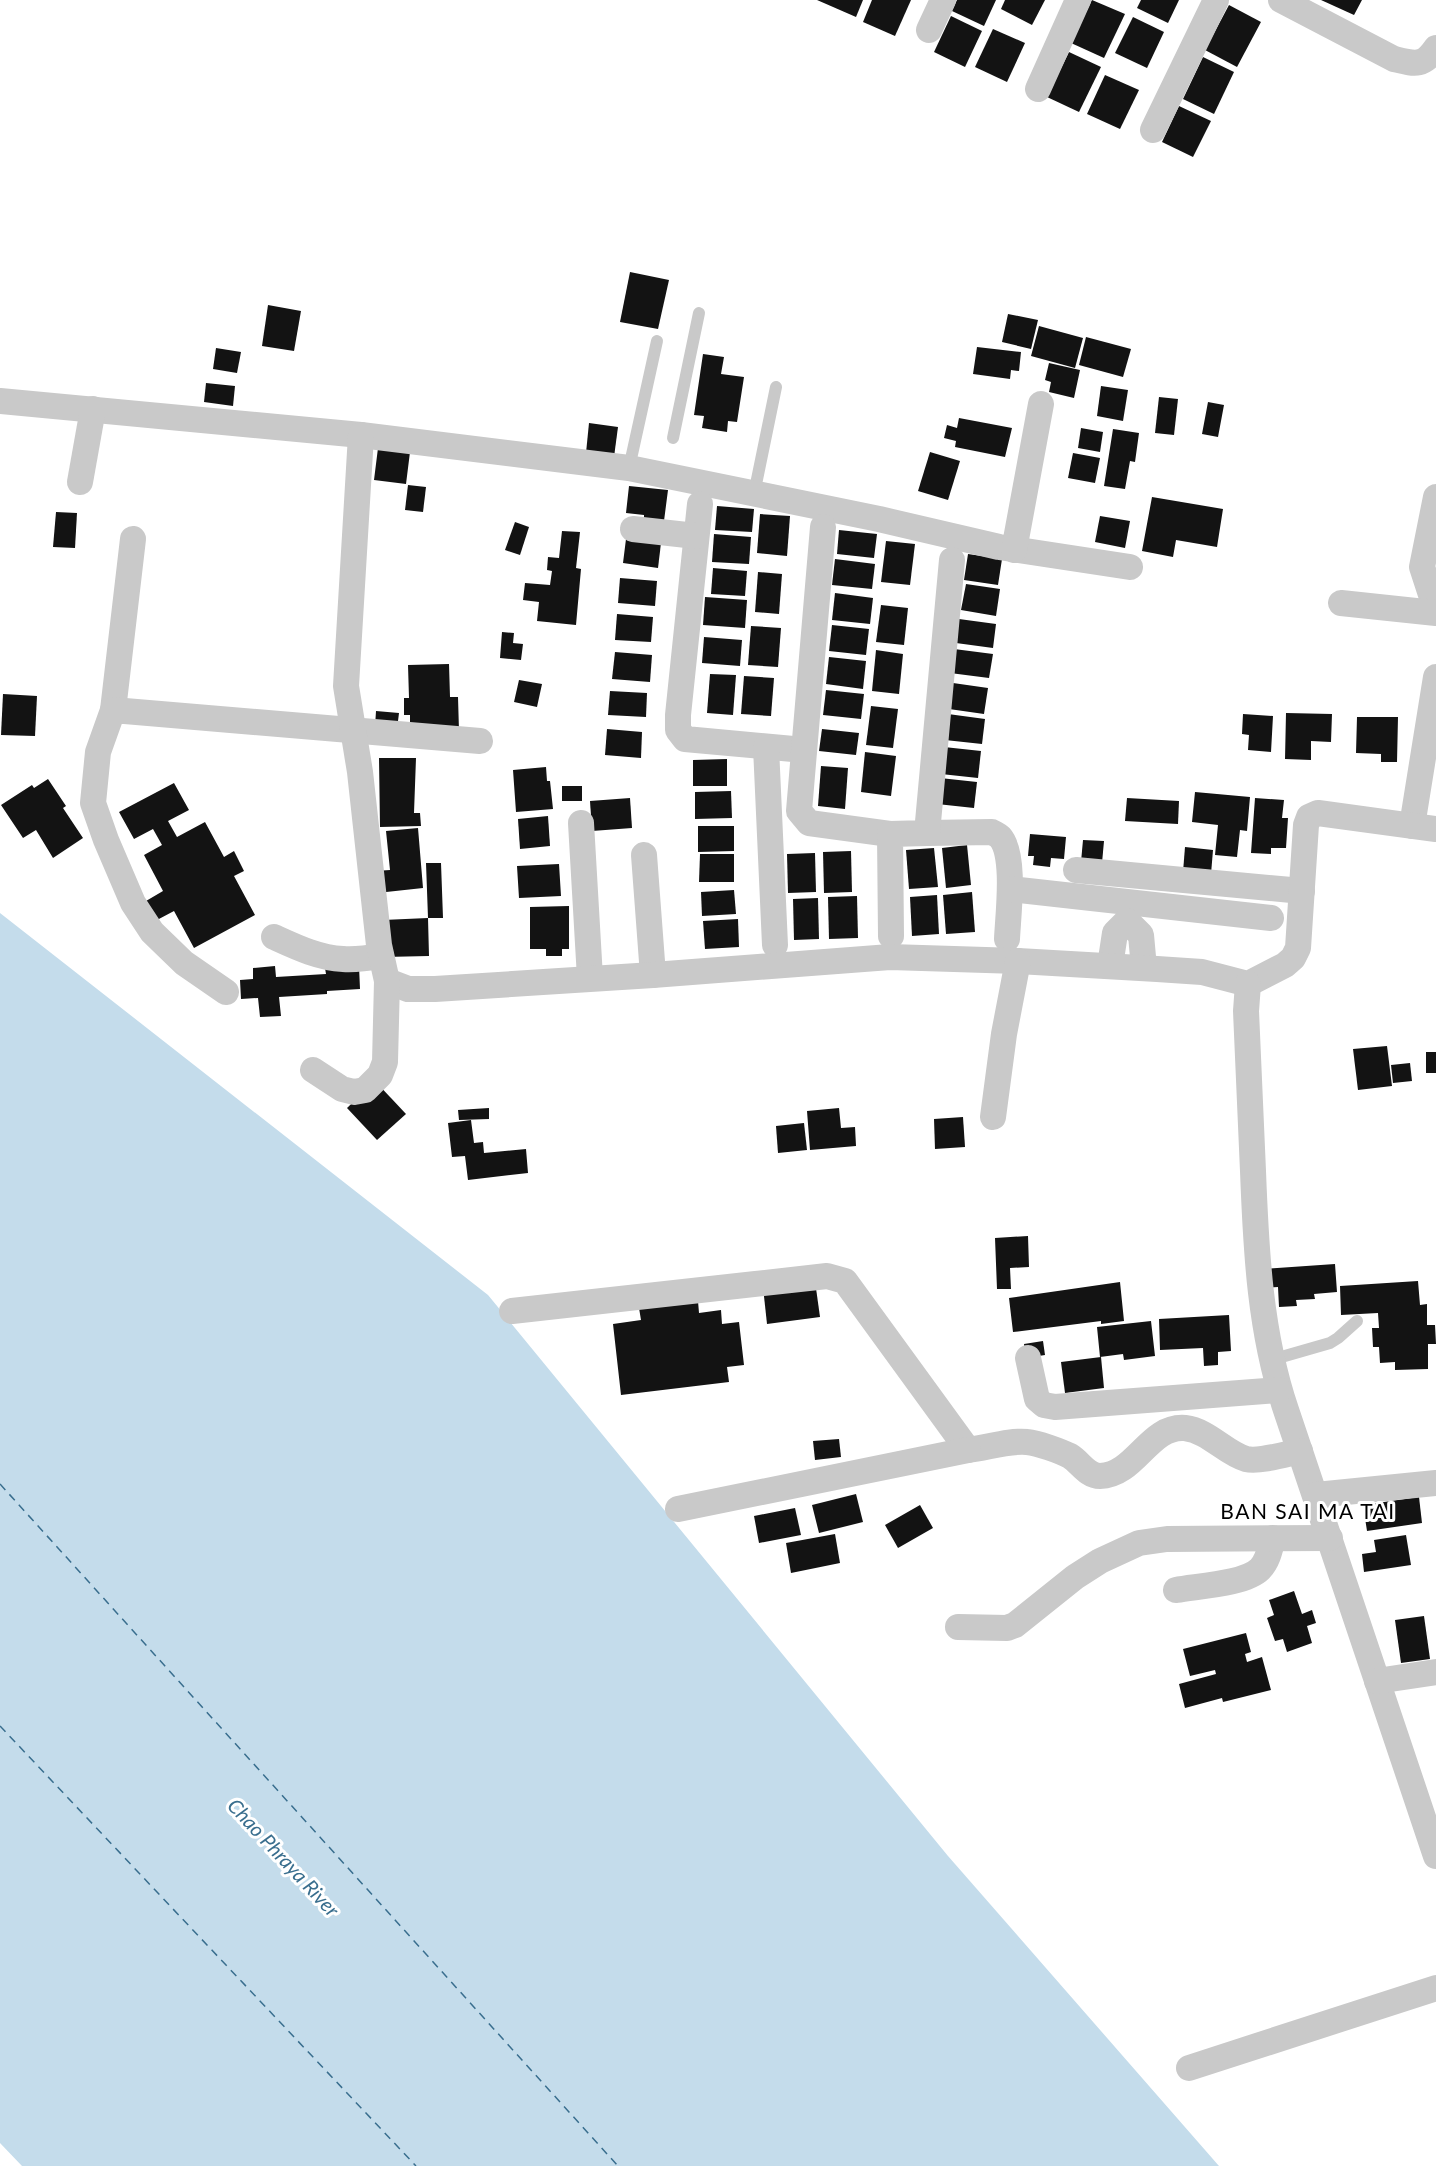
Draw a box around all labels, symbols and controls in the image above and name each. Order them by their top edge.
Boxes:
district label: BAN SAI MA TAI [1220,1498,1396,1523]
water label: Chao Phraya River [223,1793,346,1922]

